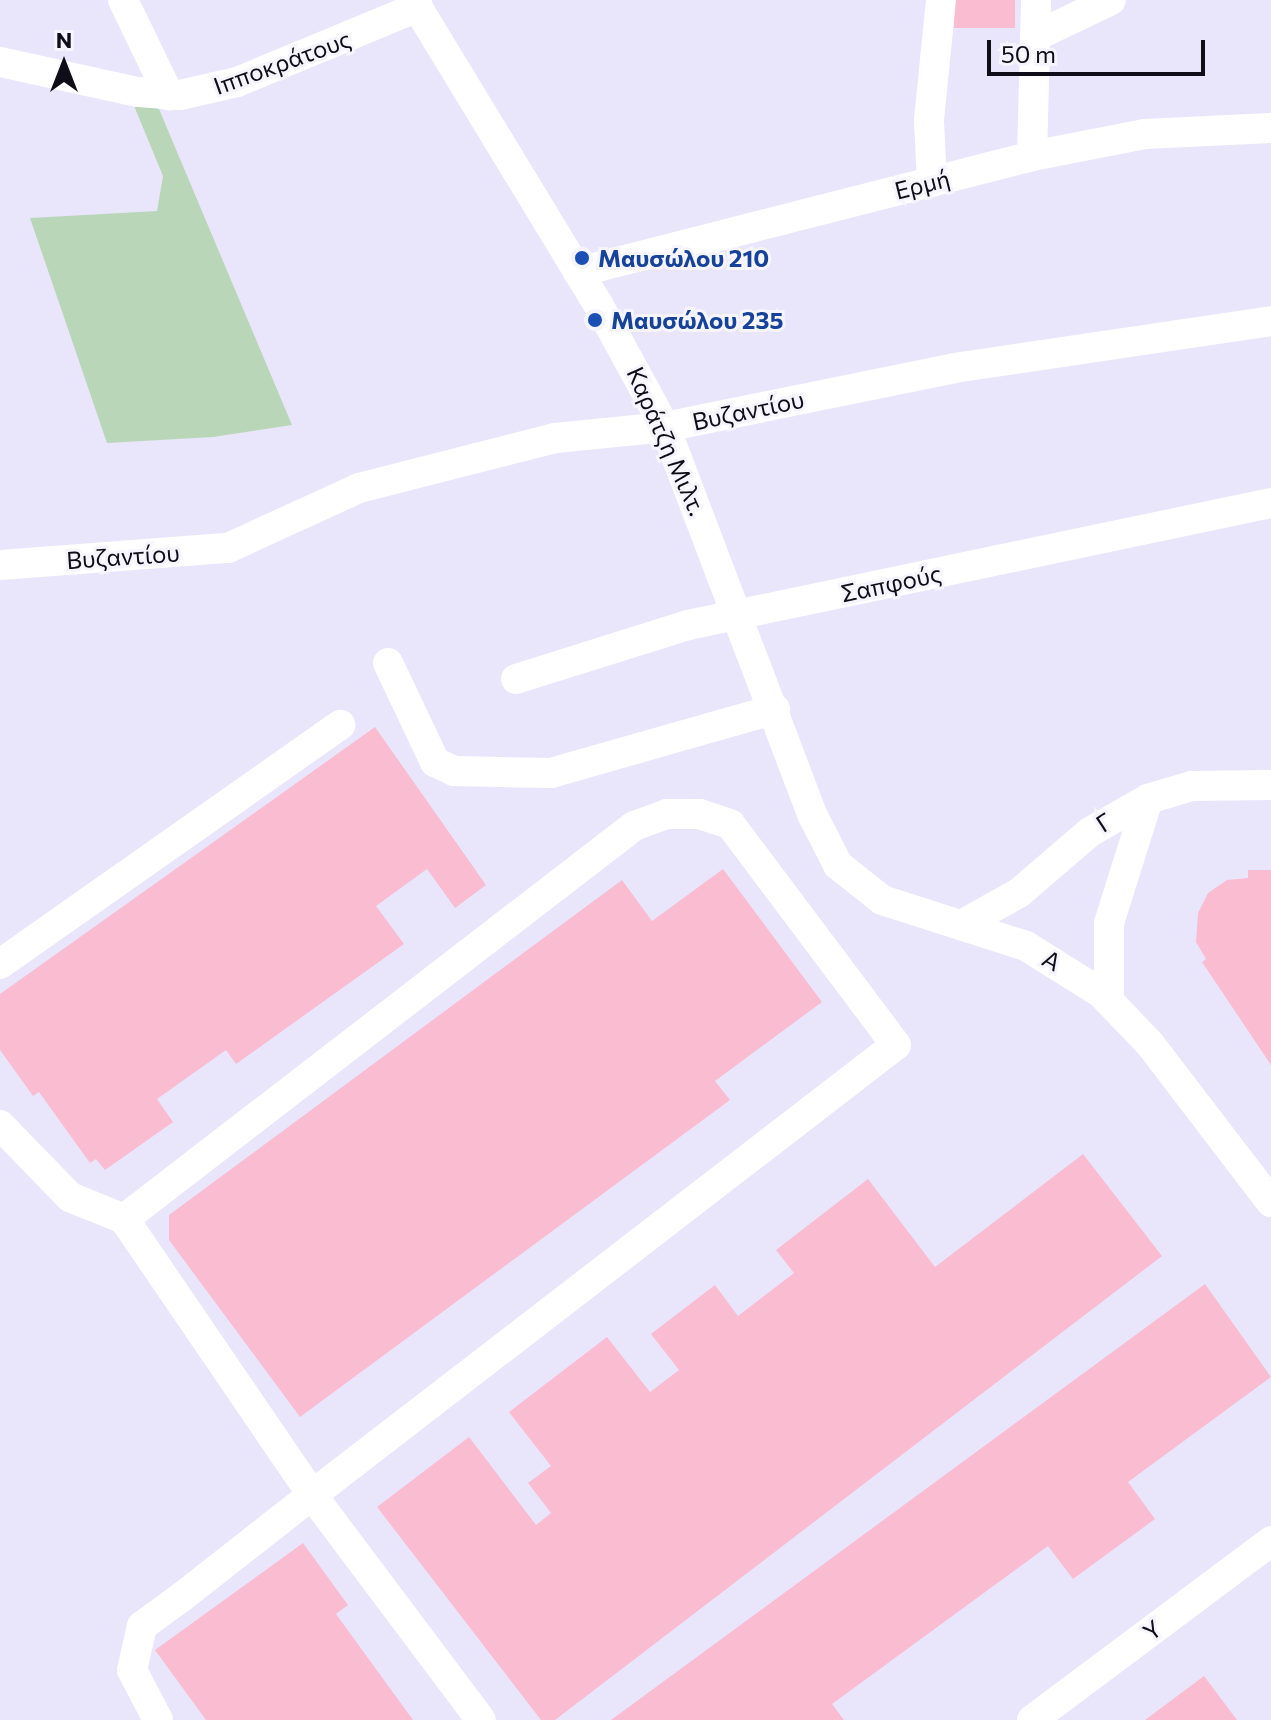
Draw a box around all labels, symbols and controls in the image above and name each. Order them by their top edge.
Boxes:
north arrow [24,24,104,104]
street label: Ιπποκράτους [210,24,354,100]
scale bar [991,24,1209,74]
text: N [56,26,72,53]
text: 50 m [1001,39,1056,68]
street label: Ερμή [891,163,953,205]
place label: Μαυσώλου 210 [598,244,769,272]
marker: Μαυσώλου 210 [573,249,591,267]
place label: Μαυσώλου 235 [611,306,783,334]
marker: Μαυσώλου 235 [586,311,604,329]
street label: Καράτζη Μιλτ. [621,362,713,520]
street label: Βυζαντίου [689,384,807,436]
street label: Βυζαντίου [65,538,181,574]
street label: Σαπφούς [838,558,944,608]
street label: Γ [1090,806,1118,838]
street label: Α [1038,943,1066,977]
street label: Υ [1137,1614,1167,1646]

